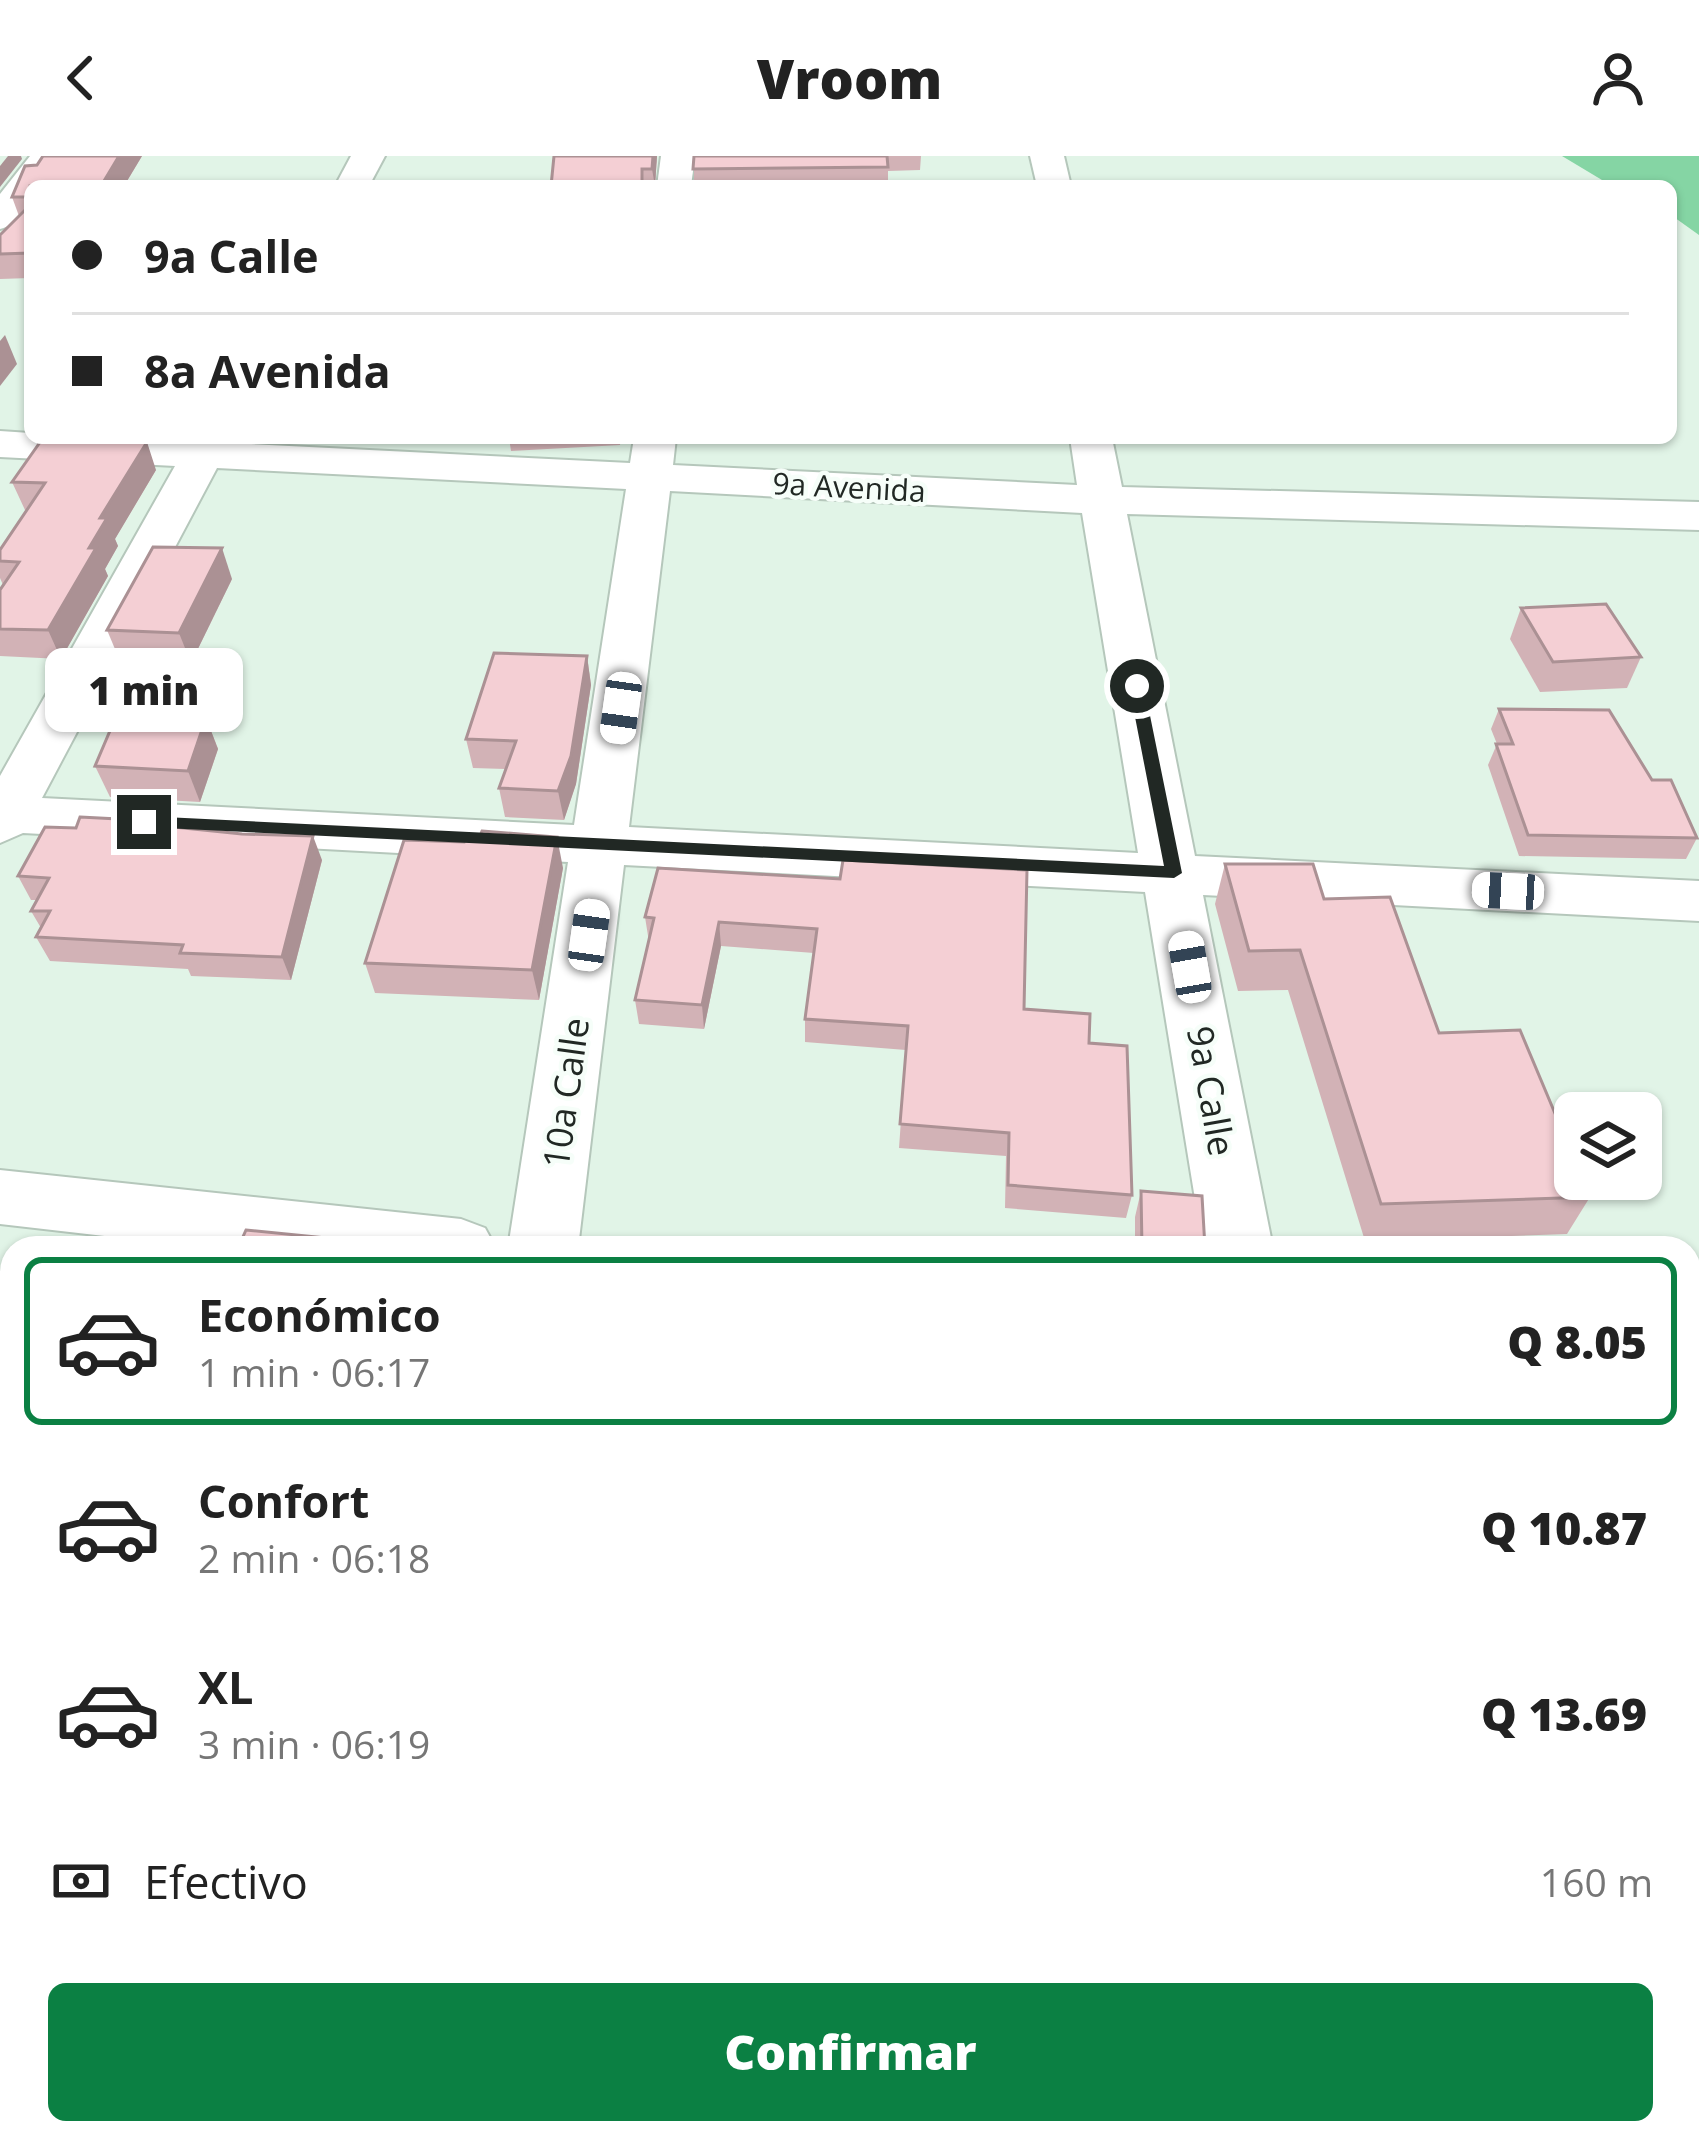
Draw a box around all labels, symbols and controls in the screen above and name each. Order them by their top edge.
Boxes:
text: Vroom [757,41,942,115]
icon: back [48,45,114,111]
icon: person [1585,45,1651,111]
text: 9a Calle [144,225,319,286]
text: 8a Avenida [144,340,391,401]
street label: 9a Avenida [771,462,927,511]
callout: 1 min [45,648,243,732]
route start [1110,659,1164,713]
text: 1 min [89,663,199,716]
car [598,670,644,746]
route end [117,795,171,849]
car [1471,871,1545,911]
car [566,897,612,973]
car [1166,928,1214,1006]
street label: 10a Calle [531,1014,600,1171]
street label: 9a Calle [1176,1022,1247,1160]
map controls [1554,1092,1662,1200]
button: layers [1554,1092,1662,1200]
text: Económico [198,1284,441,1345]
icon: car [54,1287,162,1395]
text: Q 8.05 [1507,1311,1647,1372]
text: 1 min · 06:17 [198,1345,430,1398]
text: Confort [198,1470,369,1531]
icon: car [54,1473,162,1581]
text: Q 10.87 [1481,1497,1647,1558]
text: 2 min · 06:18 [198,1531,430,1584]
text: XL [198,1656,253,1717]
icon: car [54,1659,162,1767]
text: Q 13.69 [1481,1683,1647,1744]
text: 3 min · 06:19 [198,1717,430,1770]
icon: cash [48,1848,114,1914]
text: Efectivo [144,1851,308,1912]
text: 160 m [1540,1855,1653,1908]
button: Confirmar [48,1983,1653,2121]

